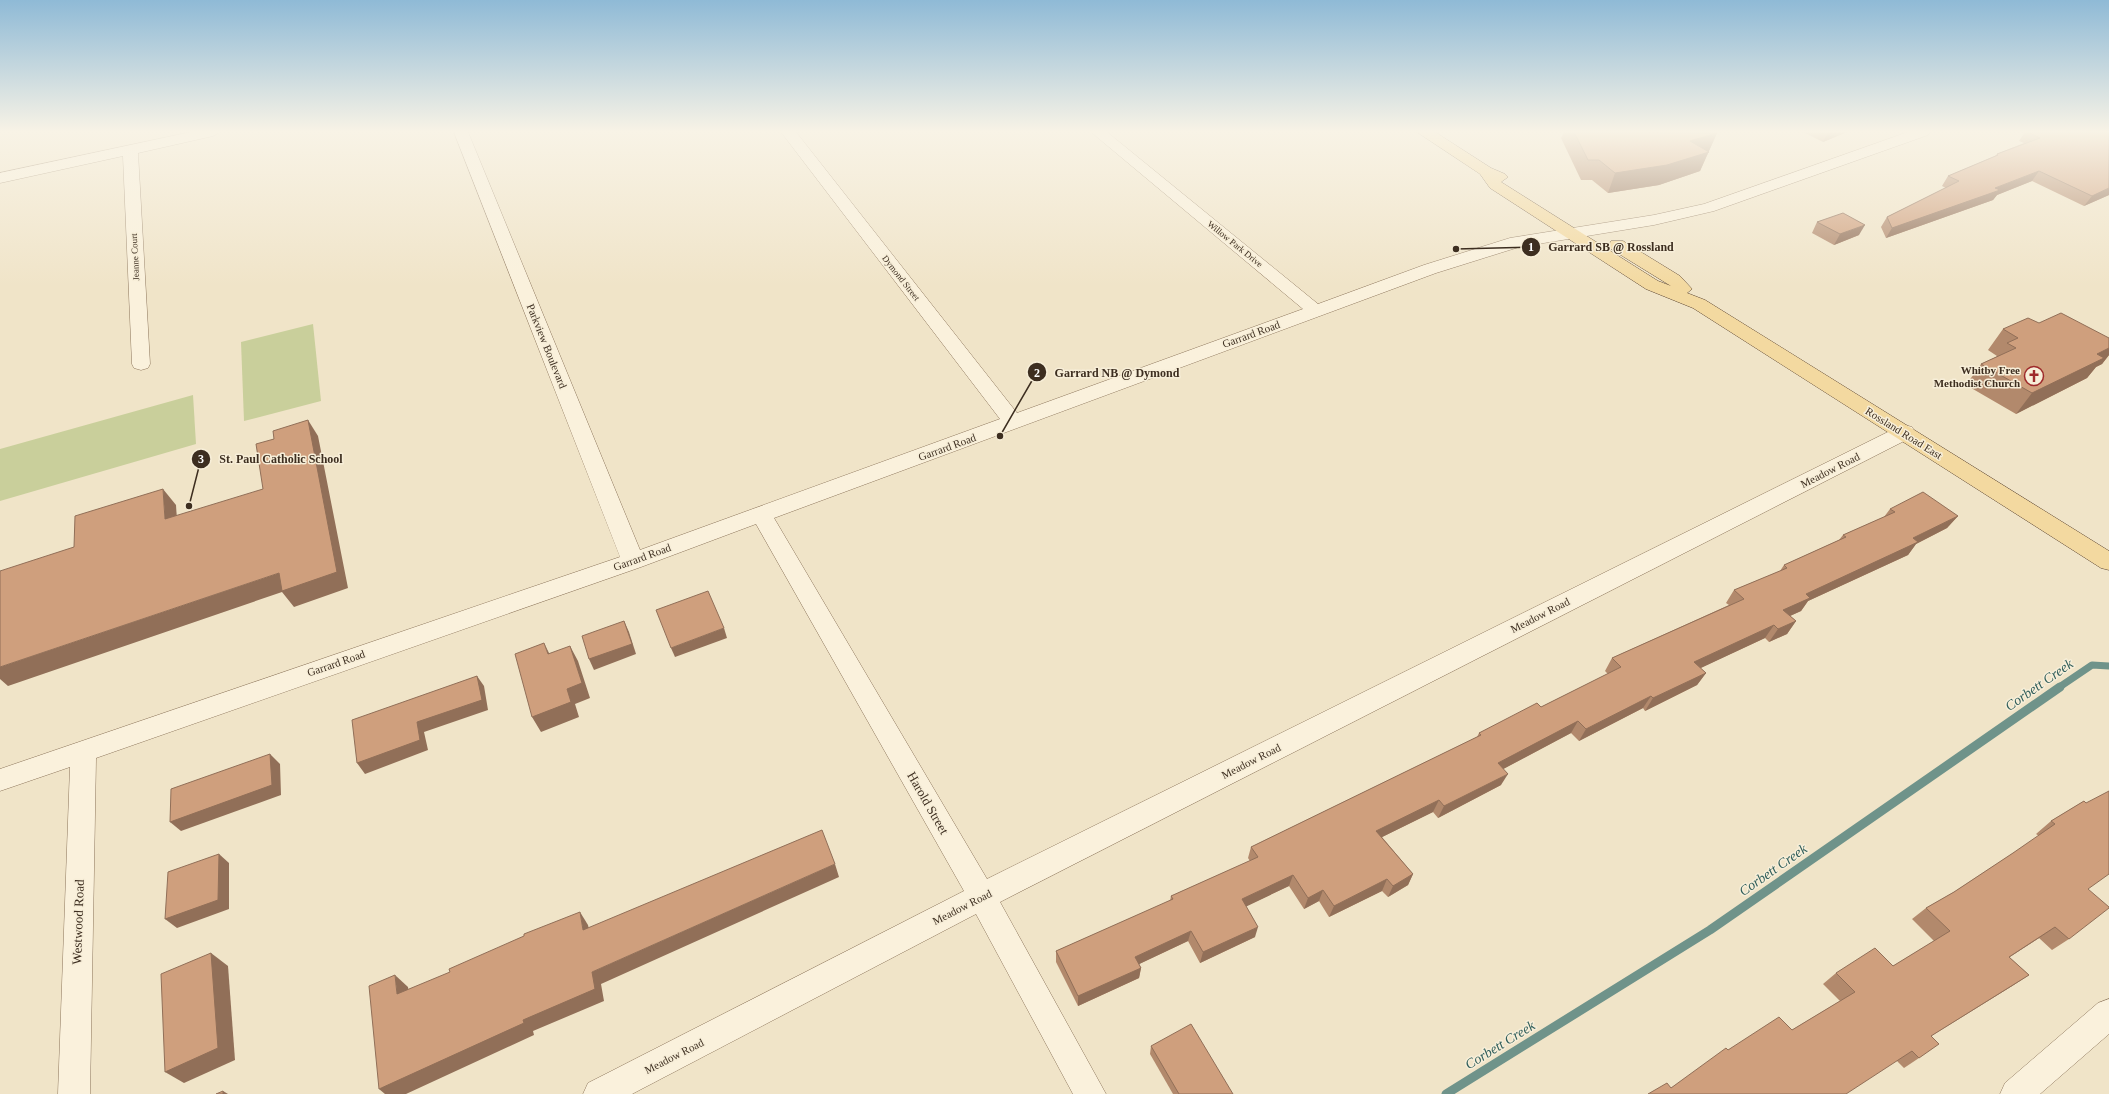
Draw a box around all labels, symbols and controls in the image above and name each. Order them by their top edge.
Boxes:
street label: Willow Park Drive [1205,219,1265,269]
street label: Jeanne Court [129,233,141,281]
callout: Garrard SB @ Rossland [1521,235,1682,259]
text: 1 [1528,240,1534,254]
text: Garrard SB @ Rossland [1548,240,1674,254]
street label: Dymond Street [880,253,922,303]
street label: Parkview Boulevard [525,302,570,390]
street label: Garrard Road [1221,318,1282,350]
callout: Garrard NB @ Dymond [1027,360,1188,384]
place label: Whitby Free Methodist Church [1934,364,2020,389]
church icon: Whitby Free Methodist Church [2023,365,2045,387]
text: 2 [1034,366,1040,380]
text: Garrard NB @ Dymond [1055,366,1180,380]
street label: Rossland Road East [1864,405,1944,461]
street label: Garrard Road [917,431,978,463]
callout: St. Paul Catholic School [191,447,351,471]
street label: Meadow Road [1799,450,1862,490]
text: 3 [198,452,204,466]
text: St. Paul Catholic School [219,452,343,466]
street label: Garrard Road [612,541,673,573]
street label: Meadow Road [1509,595,1572,635]
street label: Garrard Road [306,647,367,678]
water label: Corbett Creek [2002,656,2076,714]
street label: Meadow Road [1220,741,1283,781]
street label: Harold Street [904,769,952,837]
water label: Corbett Creek [1736,841,1810,899]
street label: Westwood Road [69,879,87,965]
street label: Meadow Road [931,887,994,927]
water label: Corbett Creek [1462,1017,1538,1072]
street label: Meadow Road [643,1036,706,1076]

